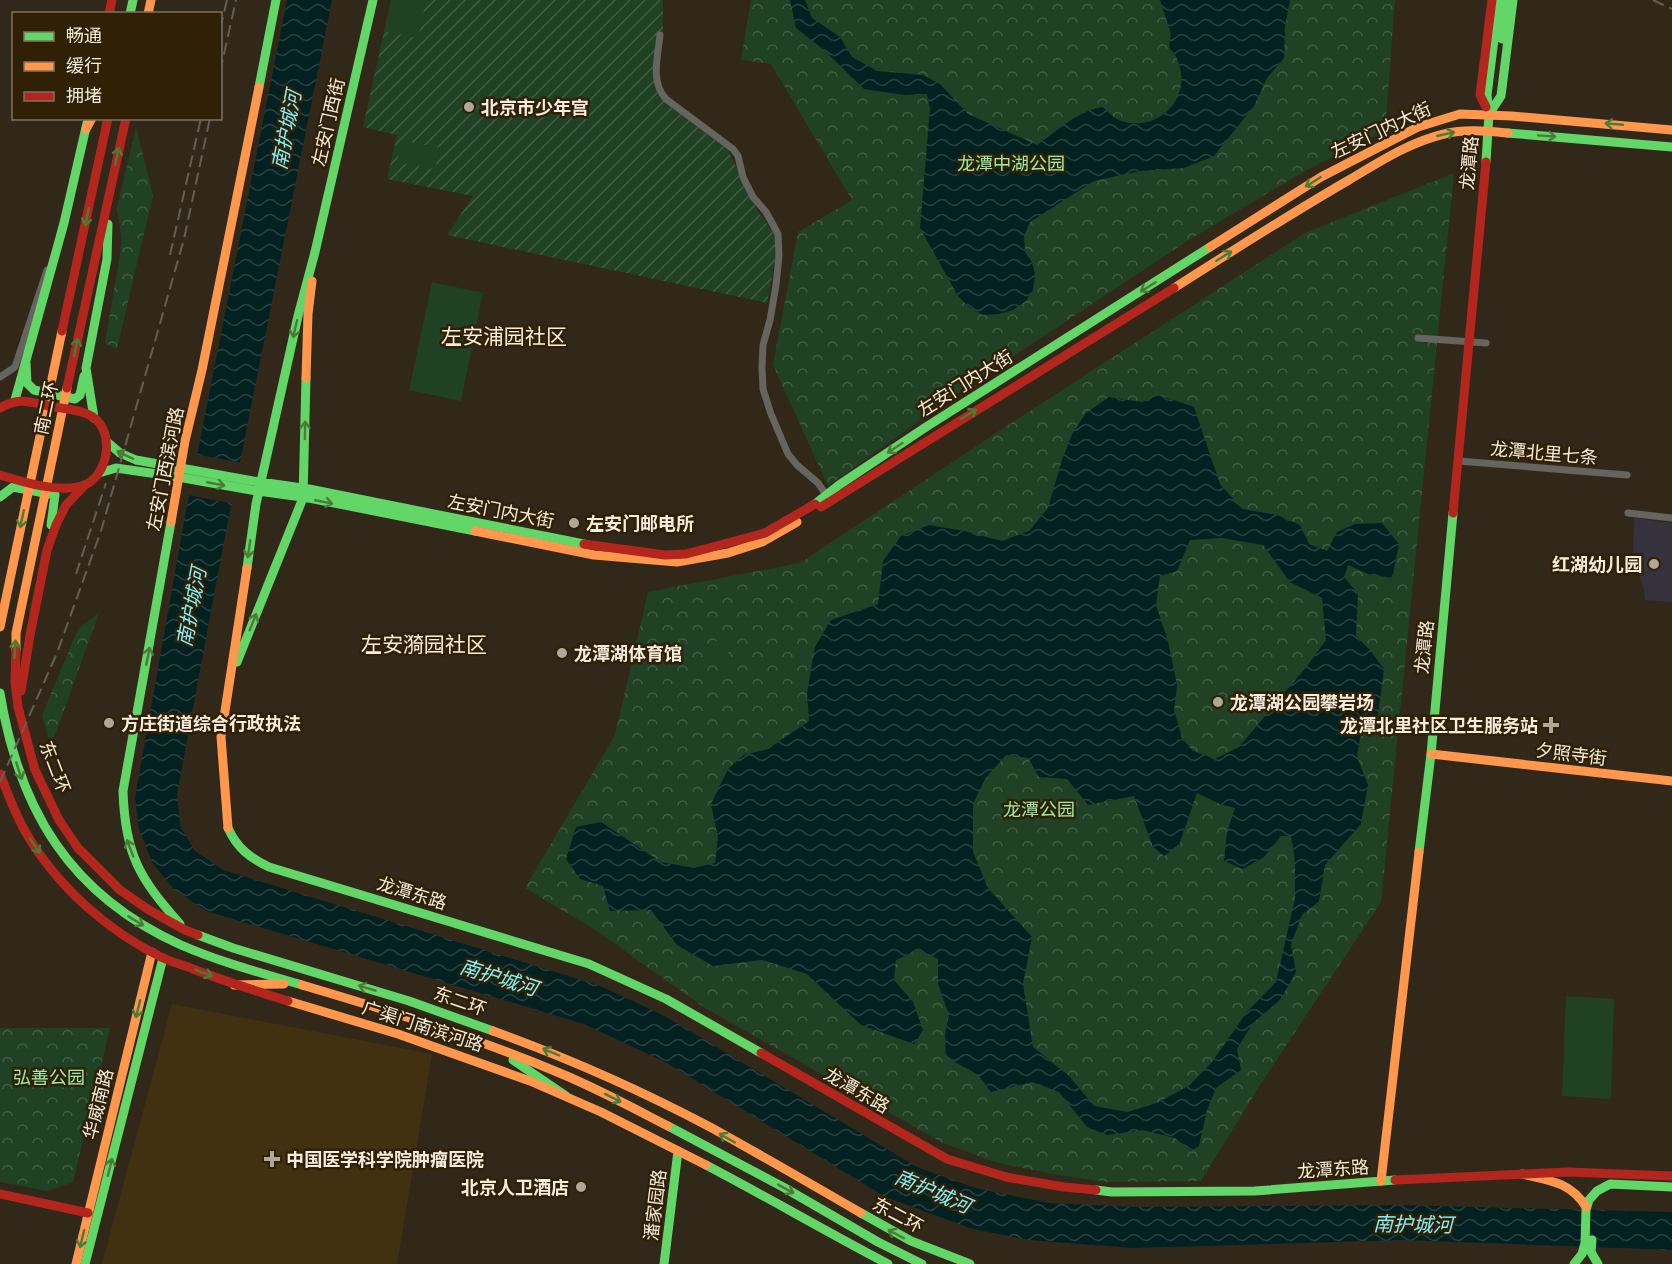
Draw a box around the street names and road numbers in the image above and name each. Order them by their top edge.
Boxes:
street label: 左安门西街 [308,76,348,168]
street label: 左安门内大街 [1328,98,1434,162]
street label: 龙潭路 [1456,135,1482,191]
street label: 左安门内大街 [914,345,1016,421]
street label: 南二环 [30,379,62,437]
street label: 左安门西滨河路 [143,405,187,533]
street label: 龙潭北里七条 [1489,438,1599,468]
street label: 左安门内大街 [446,490,556,532]
street label: 龙潭路 [1411,619,1437,675]
street label: 东二环 [36,738,74,796]
street label: 夕照寺街 [1534,739,1608,769]
street label: 龙潭东路 [375,872,449,914]
street label: 东二环 [431,982,489,1020]
street label: 广渠门南滨河路 [360,997,486,1055]
street label: 龙潭东路 [821,1063,893,1117]
street label: 华威南路 [79,1067,117,1141]
street label: 龙潭东路 [1296,1156,1370,1182]
street label: 潘家园路 [640,1168,670,1242]
street label: 东二环 [869,1193,927,1237]

